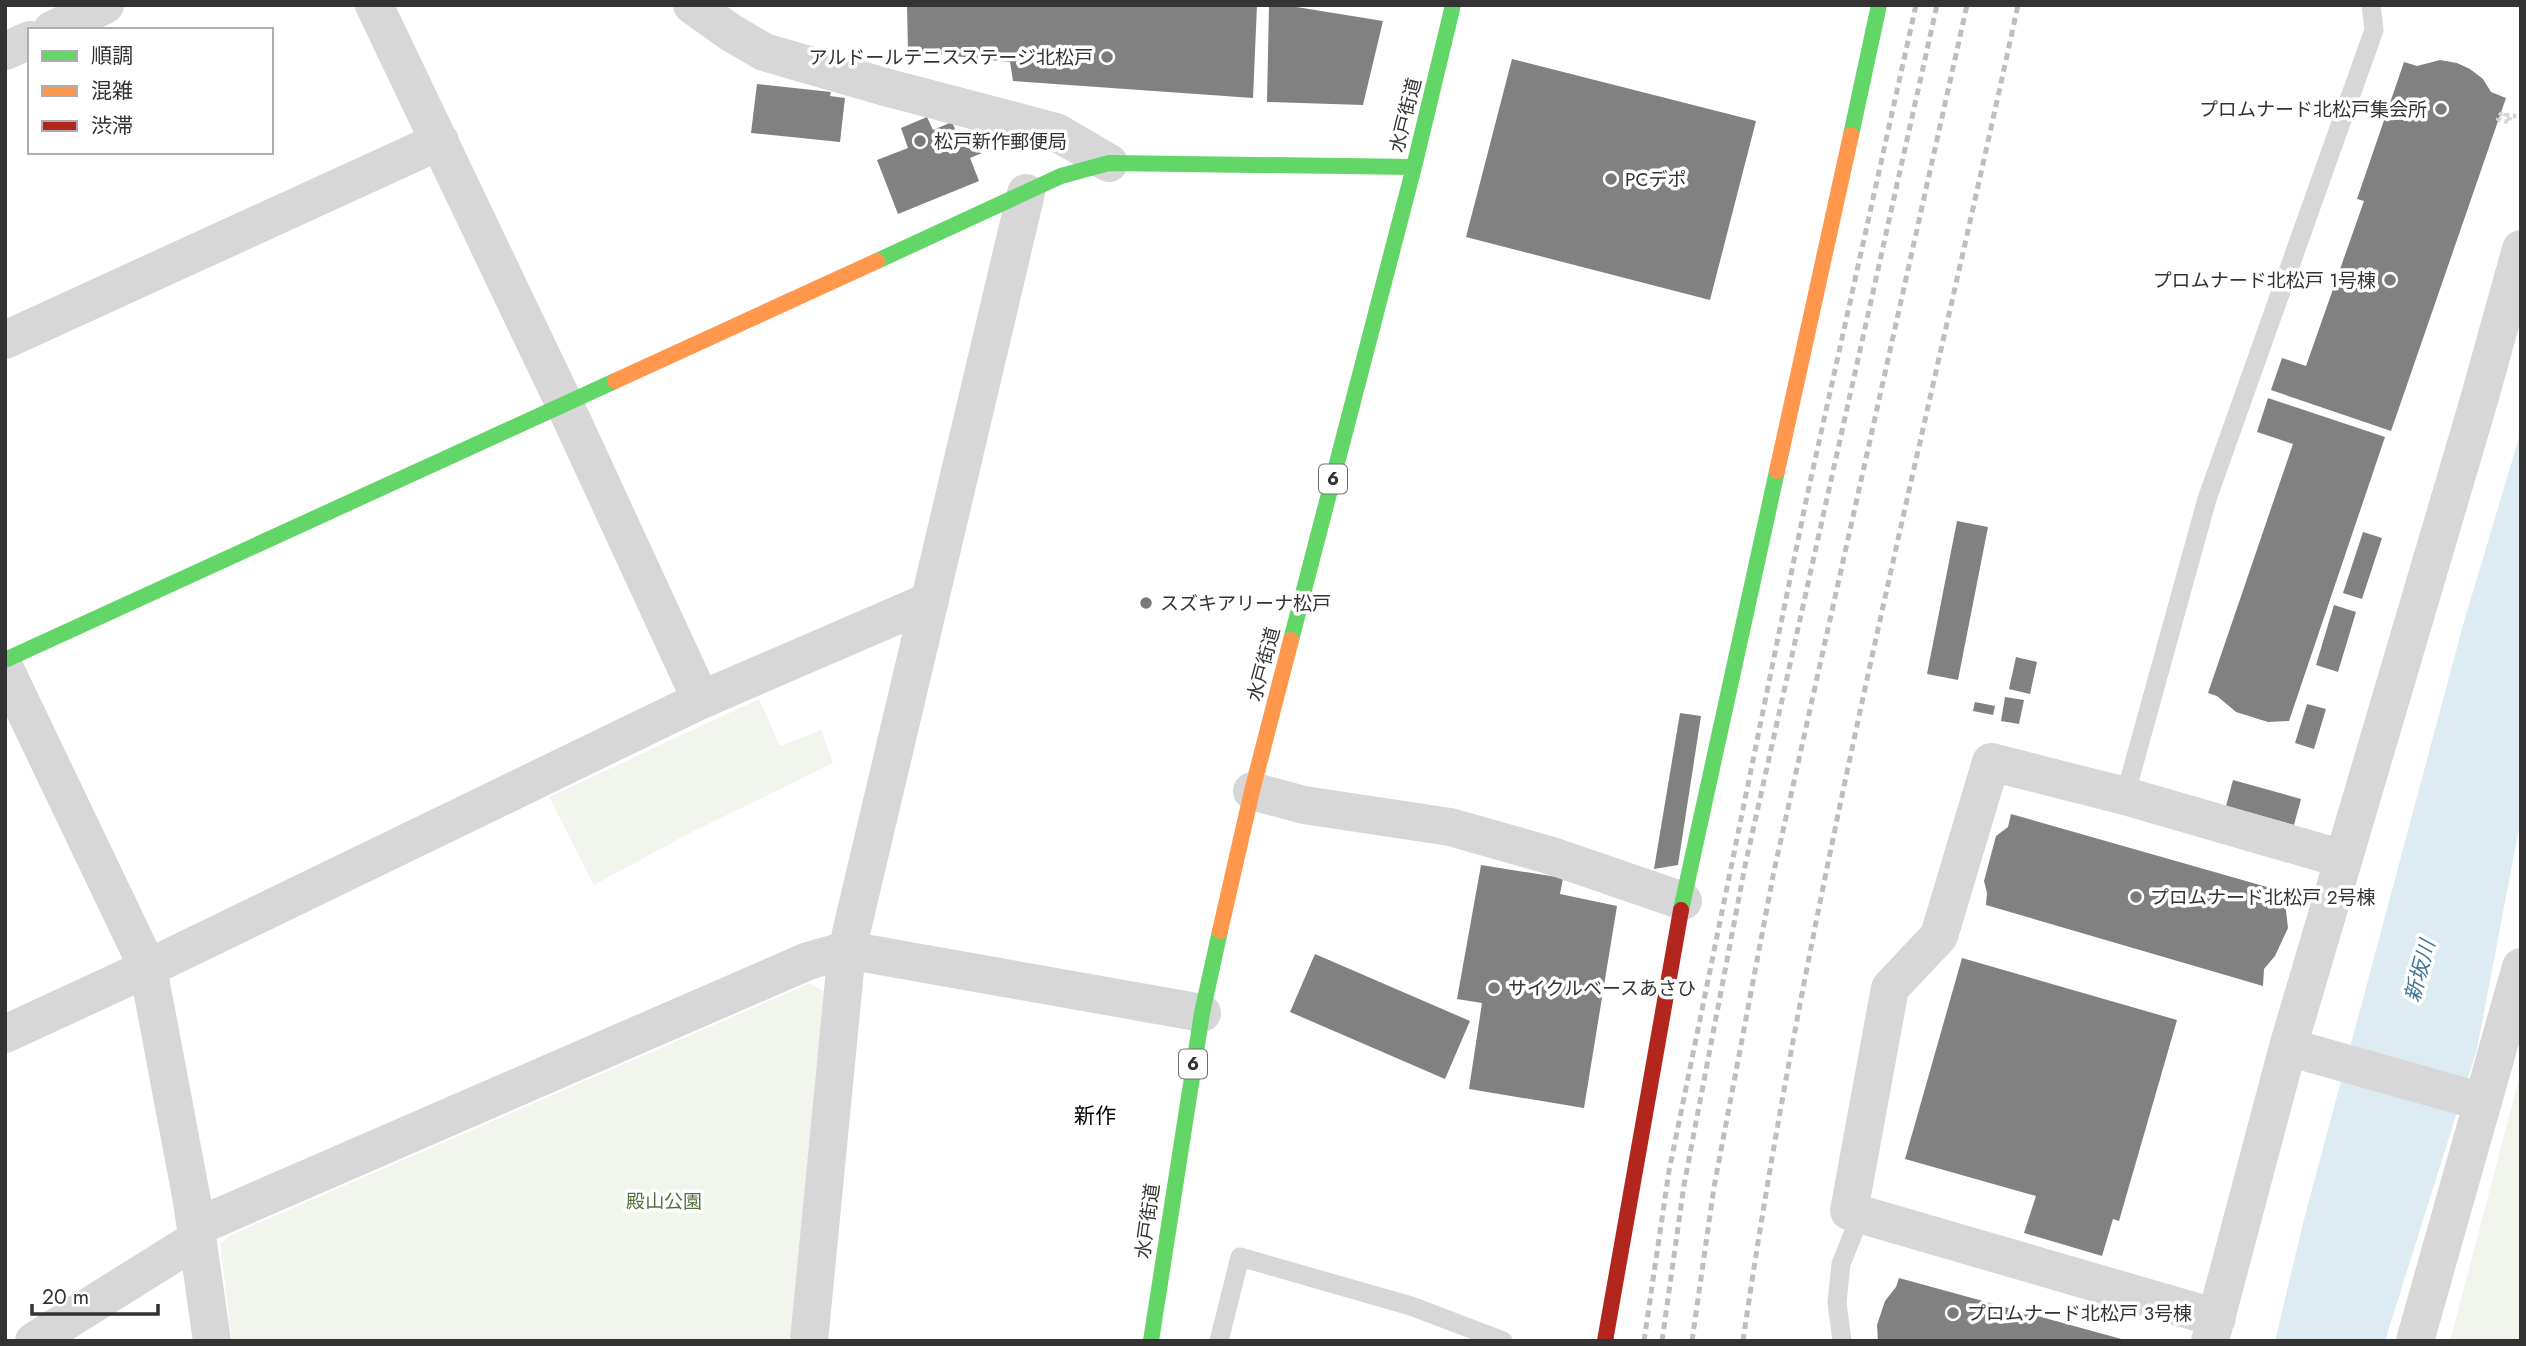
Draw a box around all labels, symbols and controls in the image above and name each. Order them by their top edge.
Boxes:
legend [28,28,273,154]
text: 順調 [91,41,133,71]
place label: アルドールテニスステージ北松戸 [809,44,1093,71]
marker: アルドールテニスステージ北松戸 [1099,49,1115,65]
street label: 水戸街道 [1383,75,1428,155]
text: 混雑 [91,76,133,106]
place label: プロムナード北松戸集会所 [2199,96,2427,123]
marker: プロムナード北松戸集会所 [2433,101,2449,117]
text: 渋滞 [91,111,133,141]
place label: 松戸新作郵便局 [934,128,1067,155]
marker: 松戸新作郵便局 [912,133,928,149]
place label: PCデポ [1625,166,1686,193]
marker: PCデポ [1603,171,1619,187]
place label: プロムナード北松戸 1号棟 [2153,267,2376,294]
marker: プロムナード北松戸 1号棟 [2382,272,2398,288]
road number: 6 [1319,464,1347,494]
place label: スズキアリーナ松戸 [1160,590,1331,617]
marker: スズキアリーナ松戸 [1138,595,1154,611]
street label: 水戸街道 [1241,624,1286,704]
place label: プロムナード北松戸 2号棟 [2150,884,2376,911]
marker: プロムナード北松戸 2号棟 [2128,889,2144,905]
water label: 新坂川 [2397,935,2443,1005]
place label: サイクルベースあさひ [1508,975,1696,1002]
marker: サイクルベースあさひ [1486,980,1502,996]
road number: 6 [1179,1050,1207,1078]
district label: 新作 [1074,1101,1116,1131]
street label: 水戸街道 [1129,1182,1166,1261]
park label: 殿山公園 [626,1188,702,1215]
scale bar [32,1272,158,1316]
text: 20 m [42,1282,89,1312]
place label: プロムナード北松戸 3号棟 [1967,1300,2192,1327]
marker: プロムナード北松戸 3号棟 [1945,1305,1961,1321]

